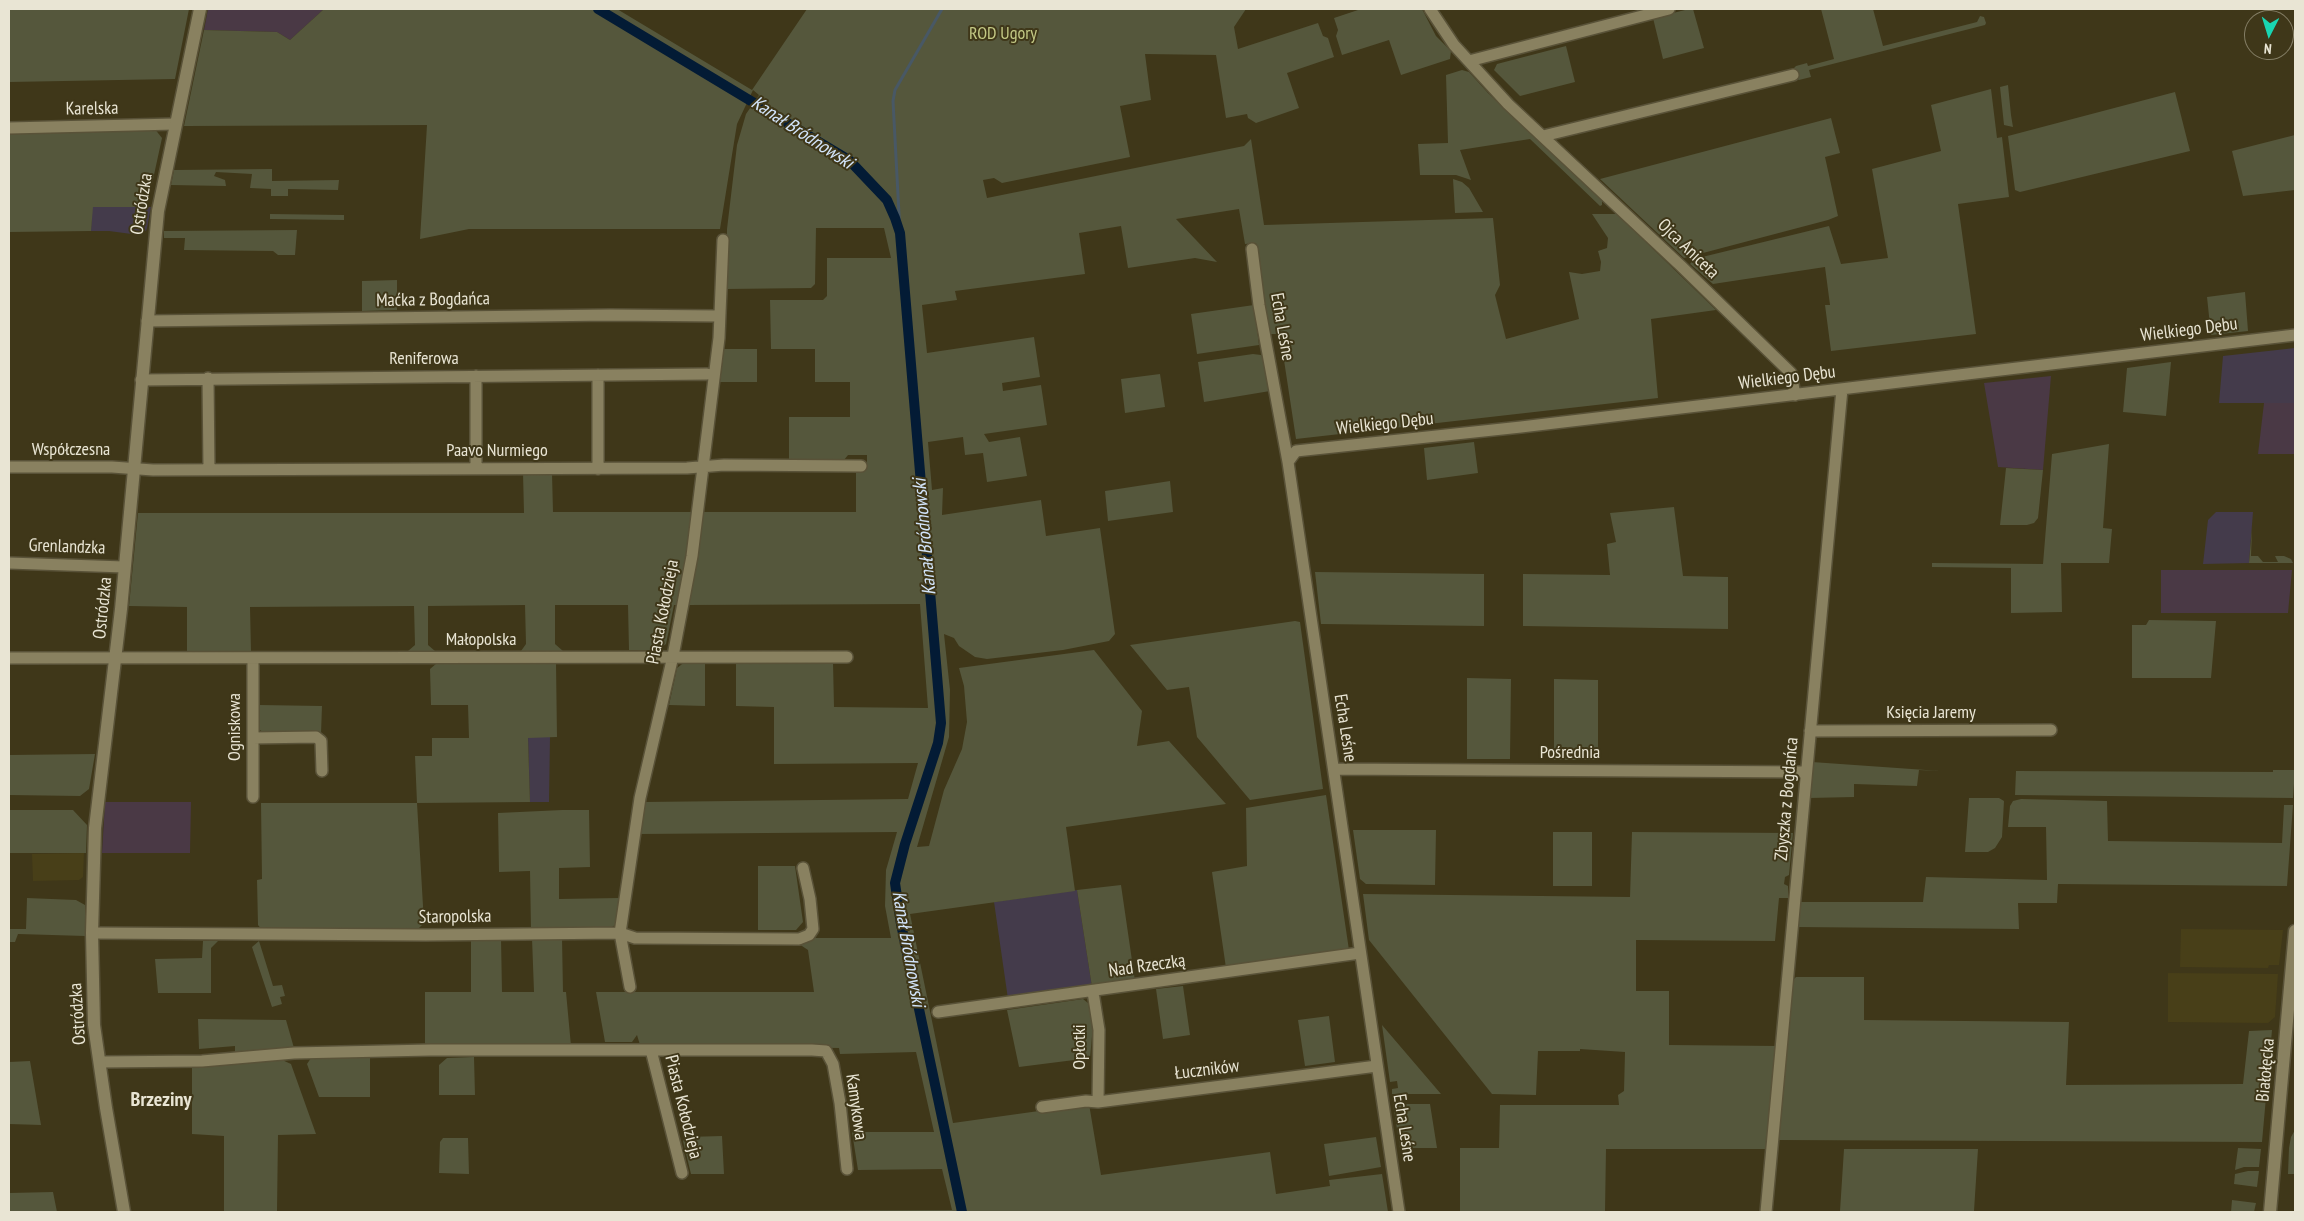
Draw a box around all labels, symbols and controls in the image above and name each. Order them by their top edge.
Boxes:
north arrow [2244,10,2294,60]
park label: ROD Ugory [969,23,1037,45]
text: N [2263,40,2272,58]
water label: Kanał Bródnowski [747,92,857,174]
street label: Karelska [66,98,118,120]
street label: Ostródzka [126,172,158,236]
street label: Ojca Aniceta [1653,214,1723,284]
street label: Maćka z Bogdańca [376,288,490,312]
street label: Echa Leśne [1265,291,1299,363]
street label: Wielkiego Dębu [2139,313,2239,347]
street label: Reniferowa [389,348,459,370]
street label: Wielkiego Dębu [1737,361,1837,395]
street label: Wielkiego Dębu [1335,408,1435,440]
street label: Współczesna [32,439,110,461]
street label: Paavo Nurmiego [446,440,548,462]
water label: Kanał Bródnowski [909,478,941,596]
street label: Grenlandzka [28,535,106,559]
street label: Piasta Kołodzieja [642,558,684,666]
street label: Ostródzka [89,576,117,640]
street label: Małopolska [446,629,516,651]
street label: Echa Leśne [1329,692,1361,764]
street label: Ogniskowa [224,693,246,761]
street label: Księcia Jaremy [1886,702,1976,724]
street label: Zbyszka z Bogdańca [1771,736,1803,862]
street label: Pośrednia [1540,742,1600,764]
water label: Kanał Bródnowski [887,889,929,1009]
street label: Staropolska [419,906,491,928]
street label: Nad Rzeczką [1107,950,1187,982]
street label: Ostródzka [65,982,91,1046]
street label: Opłotki [1069,1024,1091,1070]
street label: Białołęcka [2252,1037,2280,1103]
street label: Piasta Kołodzieja [660,1053,706,1161]
street label: Łuczników [1174,1055,1240,1085]
street label: Kamykowa [841,1073,871,1141]
district label: Brzeziny [131,1088,191,1112]
street label: Echa Leśne [1388,1092,1420,1164]

